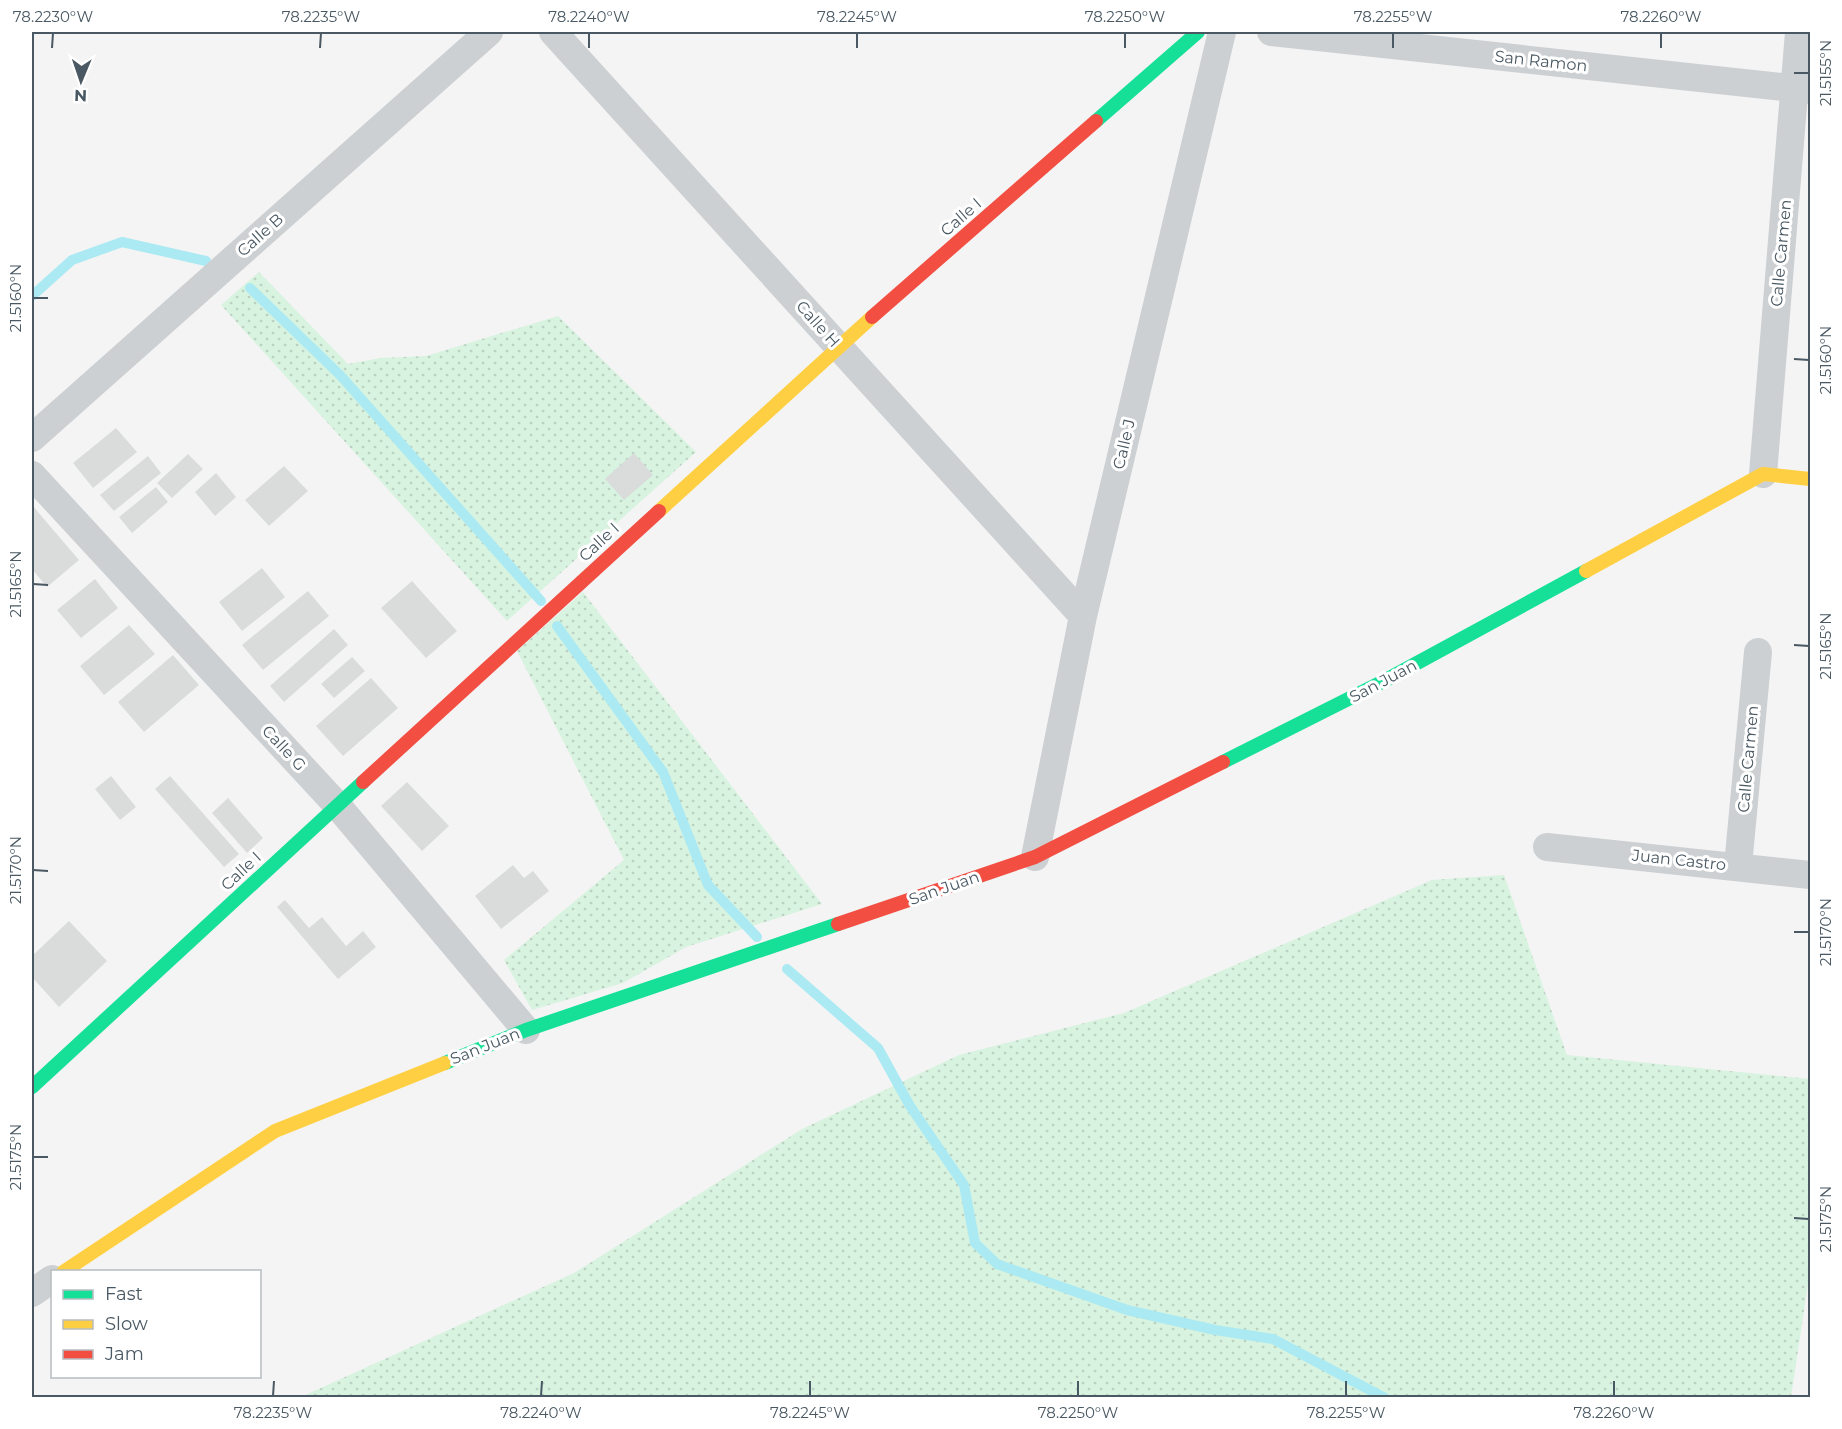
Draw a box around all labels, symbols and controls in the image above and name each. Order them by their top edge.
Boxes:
text: 78.2230°W [13,7,94,26]
text: 78.2235°W [282,7,361,26]
text: 78.2240°W [548,7,630,26]
text: 78.2245°W [817,7,897,26]
text: 78.2250°W [1085,7,1166,26]
text: 78.2255°W [1354,7,1433,26]
text: 78.2260°W [1620,7,1702,26]
text: 21.5155°N [1816,40,1835,106]
street label: San Ramon [1494,47,1588,75]
north arrow [51,51,111,111]
text: N [74,86,87,105]
street label: Calle I [937,194,985,240]
street label: Calle Carmen [1767,199,1795,307]
street label: Calle B [233,209,287,261]
text: 21.5160°N [6,264,25,332]
street label: Calle H [792,297,844,351]
text: 21.5160°N [1816,326,1835,394]
street label: Calle J [1109,417,1139,471]
street label: Calle I [575,519,623,565]
text: 21.5165°N [6,551,25,617]
text: 21.5165°N [1816,613,1835,679]
street label: San Juan [1346,655,1420,707]
street label: Calle Carmen [1734,705,1762,813]
street label: Calle G [258,721,310,775]
text: 21.5170°N [6,836,25,904]
street label: Juan Castro [1630,846,1727,874]
street label: Calle I [217,848,265,894]
street label: San Juan [906,867,982,909]
text: 21.5170°N [1816,898,1835,966]
street label: San Juan [447,1023,523,1069]
text: 21.5175°N [6,1124,25,1190]
text: 21.5175°N [1816,1186,1835,1252]
legend [51,1270,261,1378]
text: Fast [105,1283,143,1305]
text: Slow [105,1313,148,1335]
text: Jam [104,1343,144,1365]
text: 78.2235°W [234,1403,313,1422]
text: 78.2240°W [500,1403,582,1422]
text: 78.2245°W [770,1403,850,1422]
text: 78.2250°W [1038,1403,1119,1422]
text: 78.2255°W [1307,1403,1386,1422]
text: 78.2260°W [1573,1403,1655,1422]

